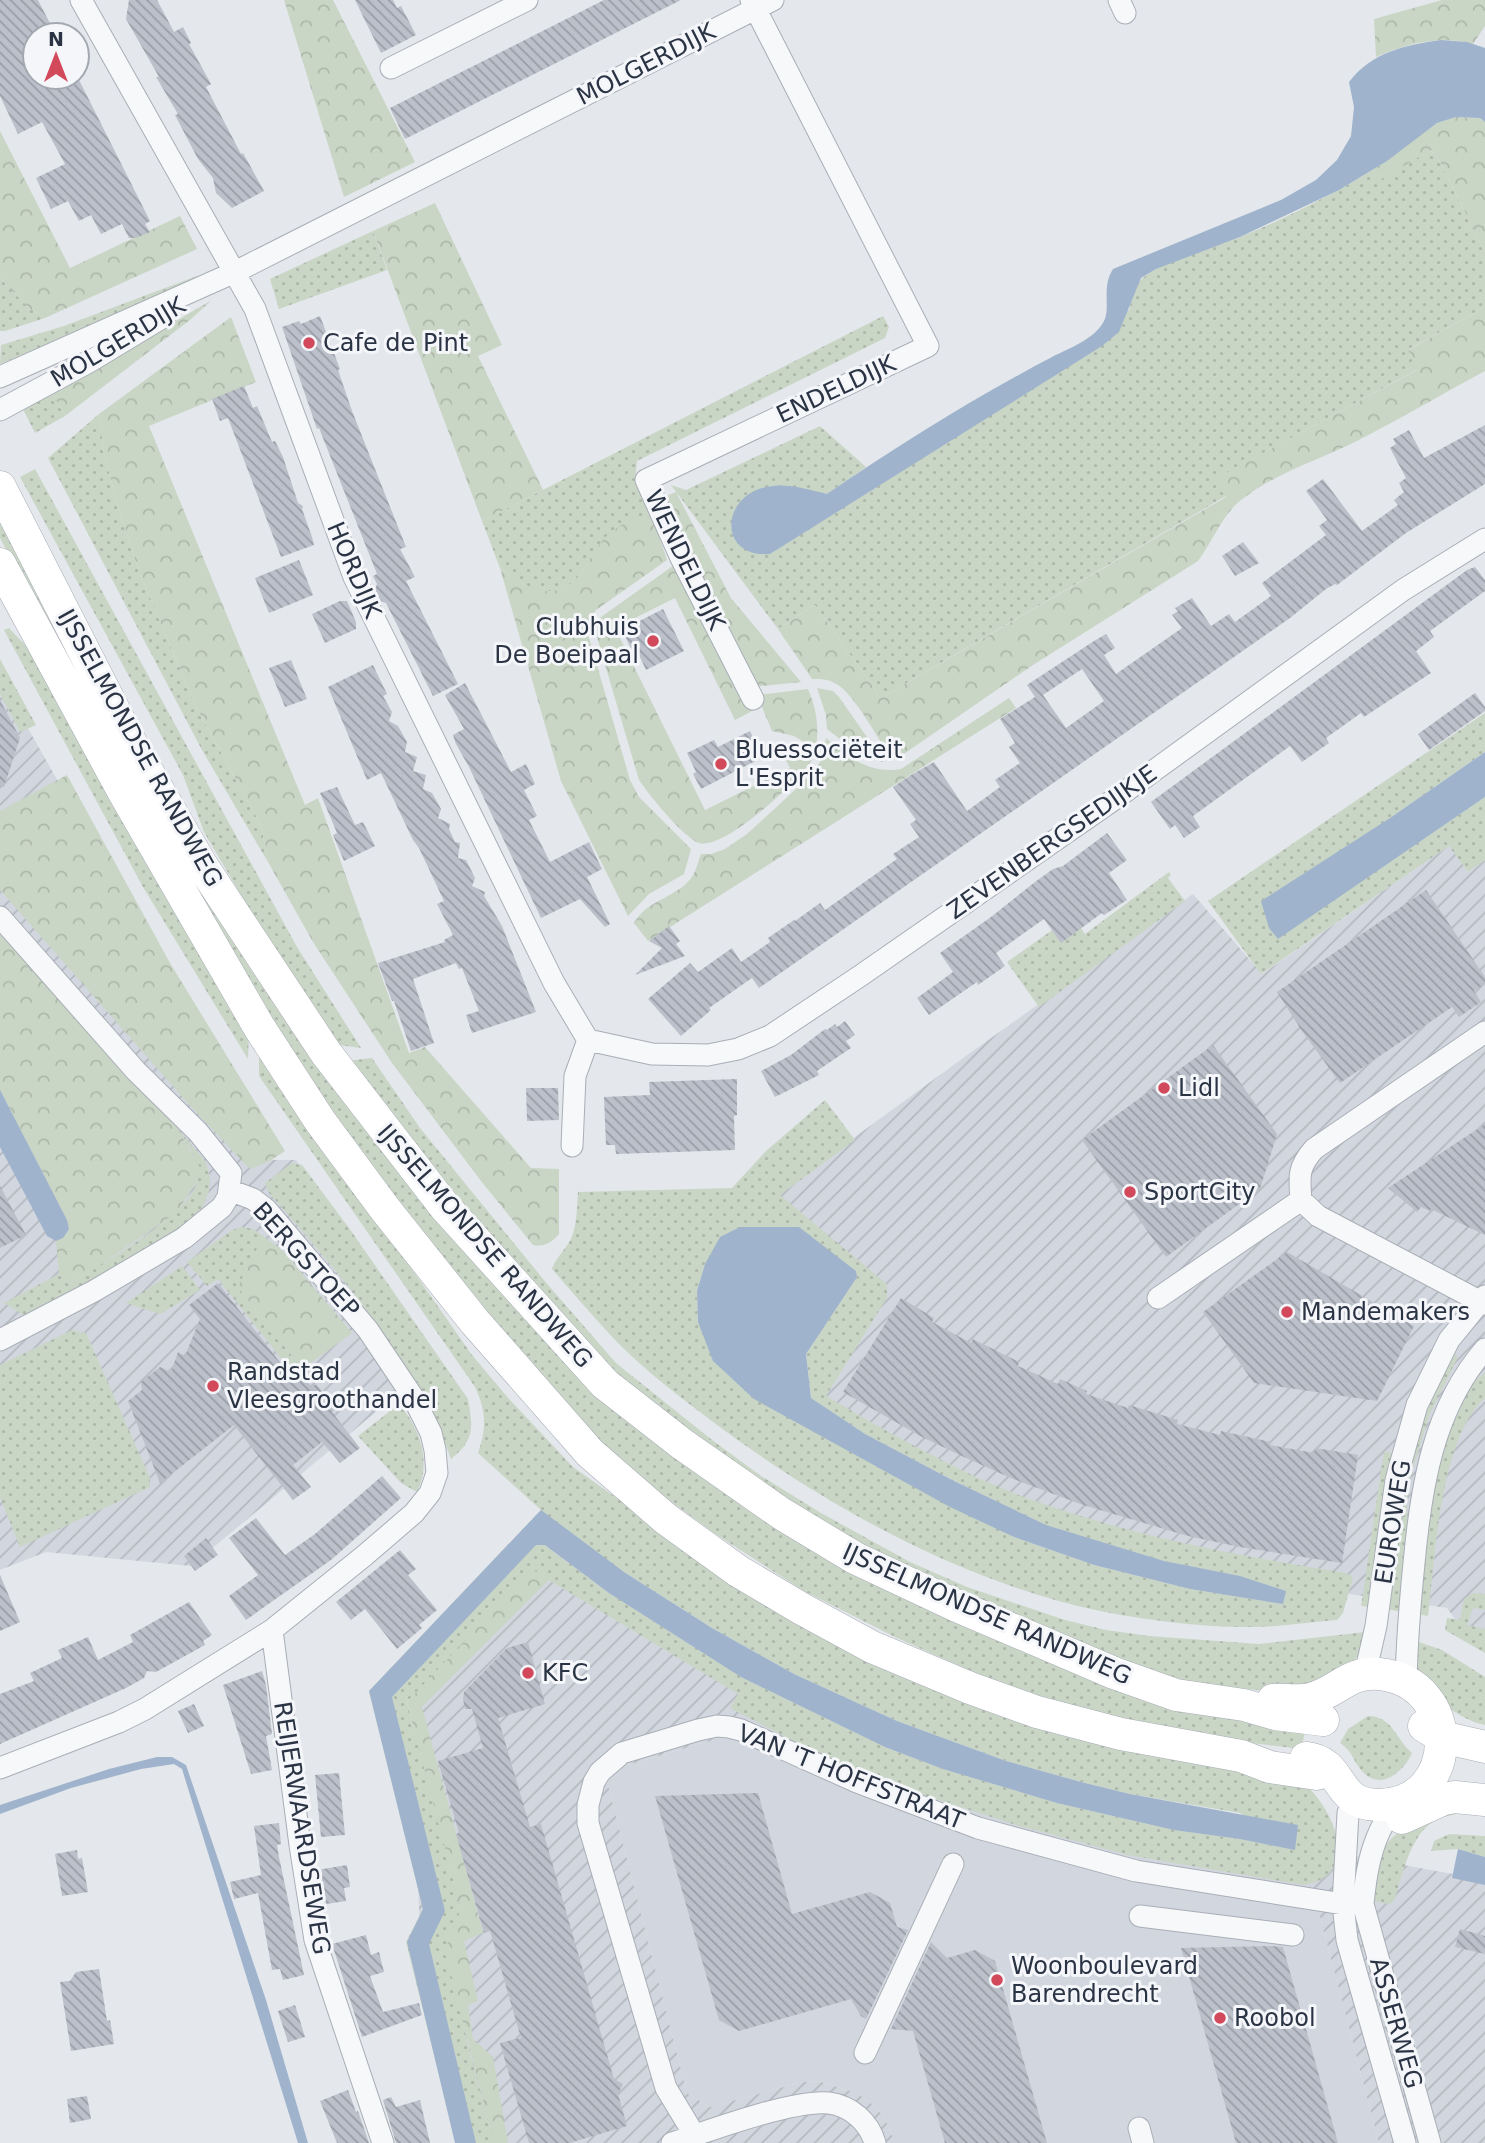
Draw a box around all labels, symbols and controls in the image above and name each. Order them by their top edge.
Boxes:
street label: MOLGERDIJK [572,16,721,111]
north arrow [21,21,91,91]
text: N [48,28,64,50]
street label: MOLGERDIJK [46,290,191,393]
place label: Cafe de Pint [323,329,468,357]
marker: Cafe de Pint [301,335,317,351]
street label: ENDELDIJK [772,349,901,429]
street label: WENDELDIJK [639,485,732,636]
street label: HORDIJK [321,518,387,624]
street label: IJSSELMONDSE RANDWEG [52,604,228,892]
place label: Clubhuis De Boeipaal [494,613,639,669]
marker: Clubhuis De Boeipaal [645,633,661,649]
place label: Bluessociëteit L'Esprit [735,736,903,792]
marker: Bluessociëteit L'Esprit [713,756,729,772]
street label: ZEVENBERGSEDIJKJE [942,759,1162,925]
place label: Lidl [1178,1074,1220,1102]
marker: Lidl [1156,1080,1172,1096]
street label: IJSSELMONDSE RANDWEG [372,1119,598,1373]
place label: SportCity [1144,1178,1255,1206]
marker: SportCity [1122,1184,1138,1200]
street label: BERGSTOEP [247,1197,365,1323]
place label: Mandemakers [1301,1298,1470,1326]
marker: Mandemakers [1279,1304,1295,1320]
place label: Randstad Vleesgroothandel [227,1358,437,1414]
marker: Randstad Vleesgroothandel [205,1378,221,1394]
street label: EUROWEG [1369,1458,1417,1586]
street label: IJSSELMONDSE RANDWEG [838,1538,1136,1690]
place label: KFC [542,1659,588,1687]
marker: KFC [520,1665,536,1681]
street label: REIJERWAARDSEWEG [268,1699,336,1957]
street label: VAN 'T HOFFSTRAAT [734,1719,969,1835]
place label: Woonboulevard Barendrecht [1011,1952,1198,2008]
street label: ASSERWEG [1364,1954,1428,2092]
marker: Woonboulevard Barendrecht [989,1972,1005,1988]
place label: Roobol [1234,2004,1316,2032]
marker: Roobol [1212,2010,1228,2026]

